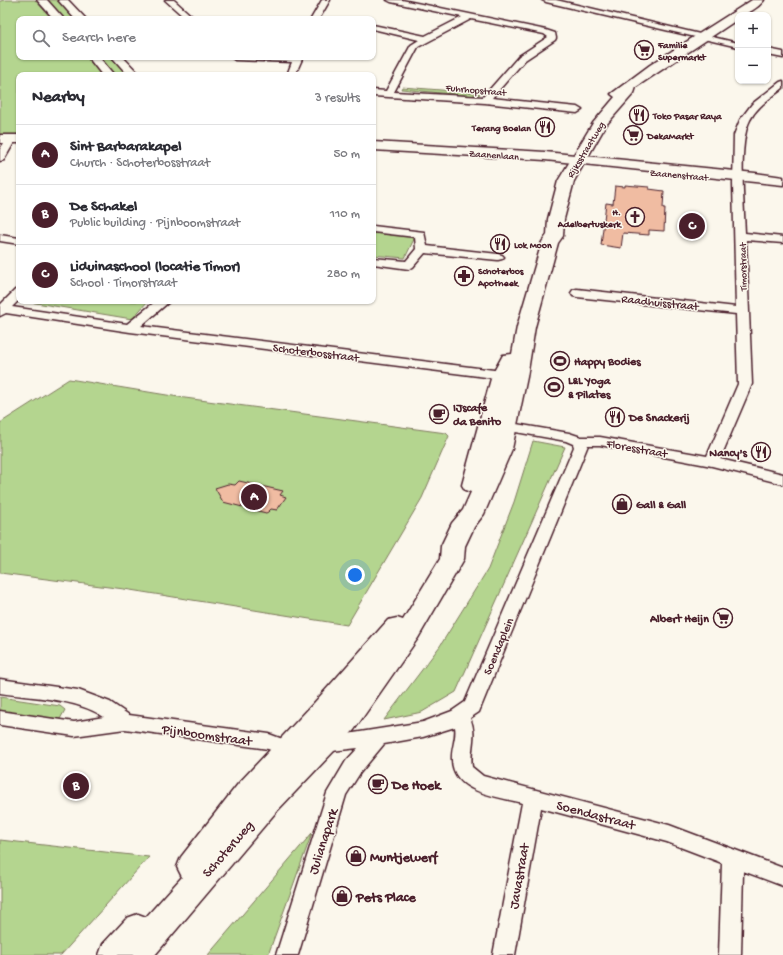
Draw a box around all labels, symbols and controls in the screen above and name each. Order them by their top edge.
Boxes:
map controls [735,12,771,84]
button: + [735,12,771,48]
search box [16,16,376,60]
icon: search [30,27,52,49]
text: Search here [62,29,136,47]
supermarket icon: Familie Supermarkt [633,39,655,61]
place label: Familie Supermarkt [657,40,707,64]
button: − [735,48,771,84]
street label: Fuhrhopstraat [444,82,507,100]
text: Nearby [32,88,85,108]
text: 3 results [315,91,360,106]
restaurant icon: Toko Pasar Raya [628,104,650,126]
place label: Toko Pasar Raya [652,111,723,123]
restaurant icon: Terang Boelan [534,116,556,138]
street label: Rijksstraatweg [565,119,608,180]
place label: Terang Boelan [471,123,531,135]
supermarket icon: DekaMarkt [622,124,644,146]
place label: DekaMarkt [646,131,694,143]
text: Sint Barbarakapel [70,138,182,156]
text: A [41,147,49,162]
text: 50 m [333,147,360,162]
street label: Zaanenlaan [468,148,520,164]
text: Church · Schoterbosstraat [70,156,210,171]
street label: Zaanenstraat [649,167,710,185]
text: De Schakel [70,198,137,216]
church icon: H. Adelbertuskerk [624,206,646,228]
text: B [42,207,48,222]
text: 110 m [330,207,360,222]
place label: H. Adelbertuskerk [557,207,623,231]
pin: C [679,211,705,241]
text: Public building · Pijnboomstraat [70,216,240,231]
restaurant icon: Lok Moon [489,233,511,255]
place label: Lok Moon [514,240,552,252]
street label: Timorstraat [738,242,750,292]
text: Liduinaschool (locatie Timor) [70,258,241,276]
pharmacy icon: Schoterbos Apotheek [453,265,475,287]
place label: Schoterbos Apotheek [477,266,525,290]
text: C [41,267,49,282]
text: 280 m [327,267,360,282]
text: School · Timorstraat [70,276,177,291]
street label: Raadhuisstraat [621,293,700,315]
street label: Schoterbosstraat [272,342,361,366]
sports icon: Happy Bodies [549,350,571,372]
place label: Happy Bodies [574,356,641,370]
place label: L&L Yoga & Pilates [568,375,612,403]
sports icon: L&L Yoga & Pilates [543,376,565,398]
place label: IJscafe da Benito [453,402,502,430]
cafe icon: IJscafe da Benito [428,403,450,425]
restaurant icon: De Snackerij [604,406,626,428]
place label: De Snackerij [628,412,690,426]
street label: Floresstraat [604,438,669,462]
restaurant icon: Nancy's [750,441,772,463]
place label: Nancy's [709,447,748,461]
pin: A [241,482,267,512]
shop icon: Gall & Gall [611,493,633,515]
place label: Gall & Gall [636,499,687,513]
your location [345,565,365,585]
supermarket icon: Albert Heijn [712,607,734,629]
place label: Albert Heijn [649,613,709,627]
street label: Soendaplein [482,616,518,677]
street label: Pijnboomstraat [160,722,254,751]
pin: B [63,771,89,801]
cafe icon: De Hoek [367,773,389,795]
place label: De Hoek [390,778,442,795]
street label: Soendastraat [554,798,638,835]
street label: Julianapark [306,805,344,877]
street label: Schoterweg [200,818,258,882]
street label: Javastraat [506,841,535,911]
shop icon: Muntjewerf [345,845,367,867]
place label: Muntjewerf [370,850,439,867]
shop icon: Pets Place [331,885,353,907]
place label: Pets Place [355,890,416,907]

